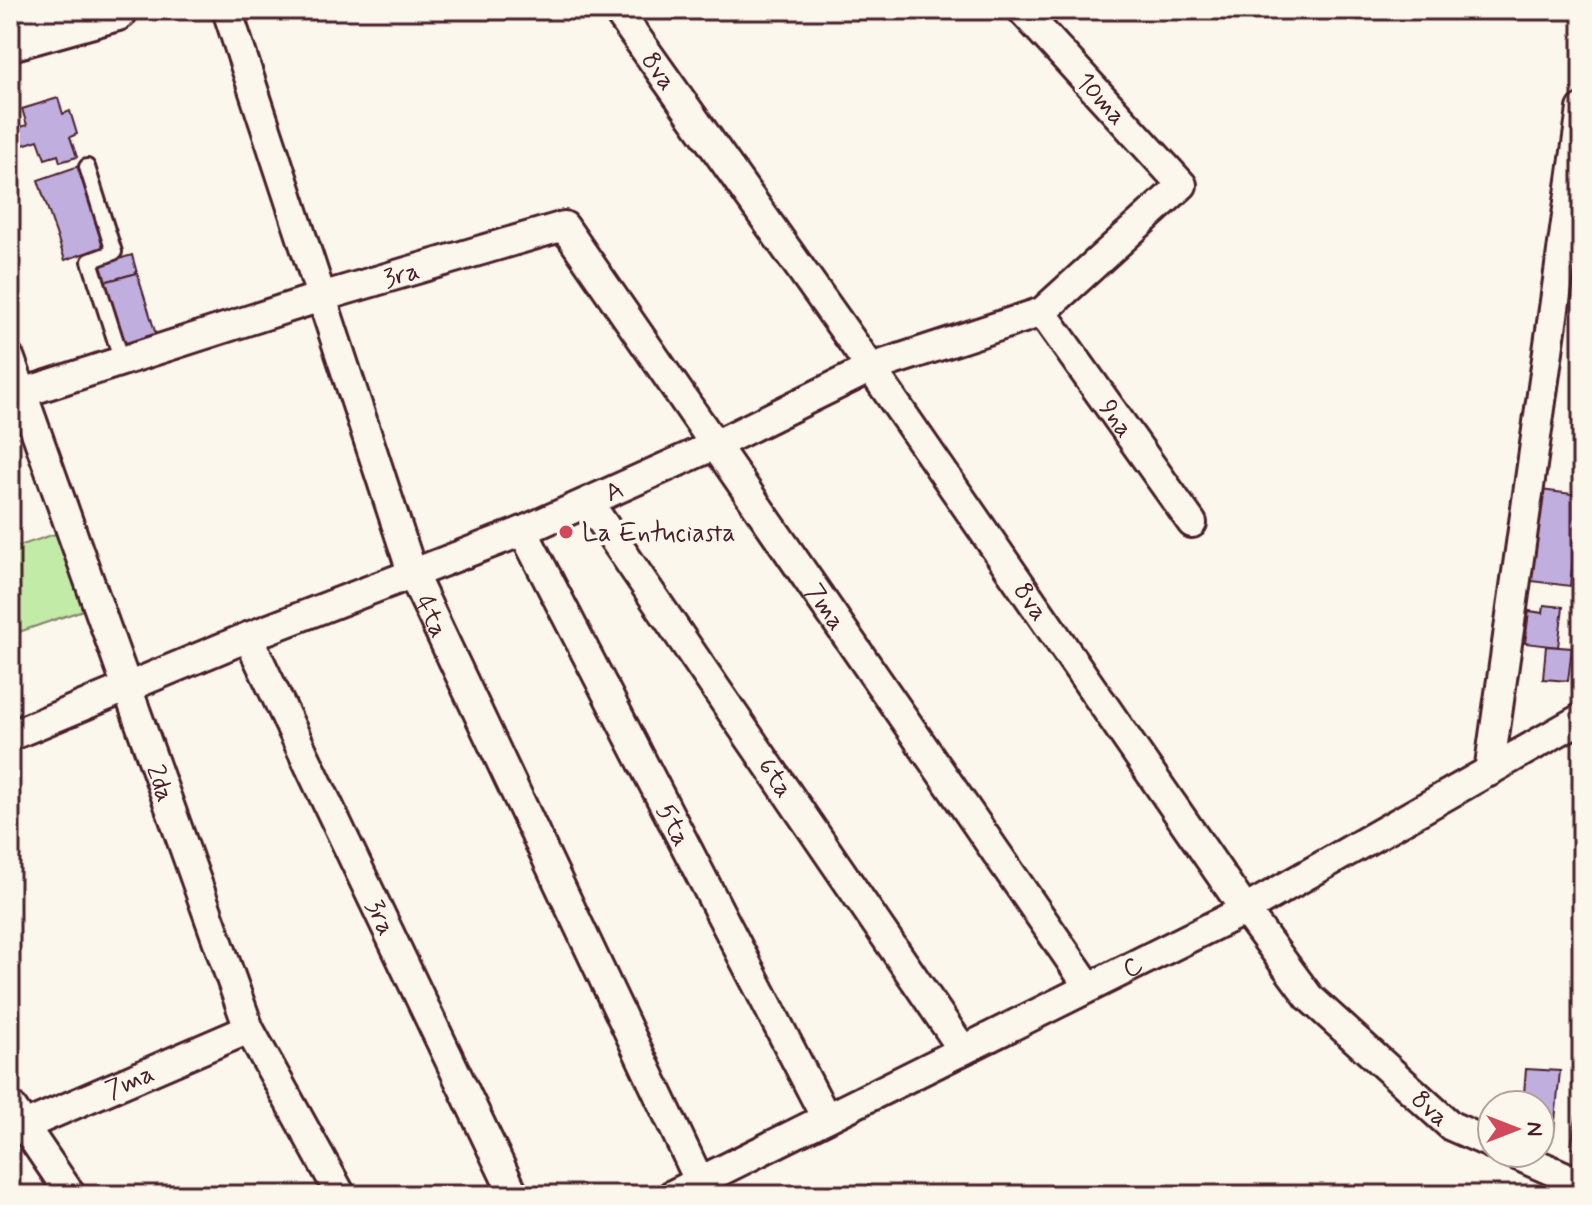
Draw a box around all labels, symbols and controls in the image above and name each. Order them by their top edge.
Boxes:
street label: 8va [633,45,684,98]
street label: 10ma [1068,65,1133,133]
street label: 3ra [379,254,424,297]
street label: 9na [1090,393,1141,445]
street label: A [600,473,629,511]
place label: La Entuciasta [582,517,736,551]
marker: La Entuciasta [557,523,575,541]
street label: 8va [1005,576,1055,628]
street label: 7ma [797,577,853,638]
street label: 4ta [406,590,455,644]
street label: 6ta [749,751,800,805]
street label: 2da [137,760,182,807]
street label: 5ta [647,798,698,852]
street label: 3ra [356,894,403,941]
street label: C [1117,949,1149,987]
street label: 7ma [101,1057,160,1108]
street label: 8va [1403,1083,1456,1135]
north arrow [1476,1089,1556,1169]
text: N [1520,1122,1548,1136]

